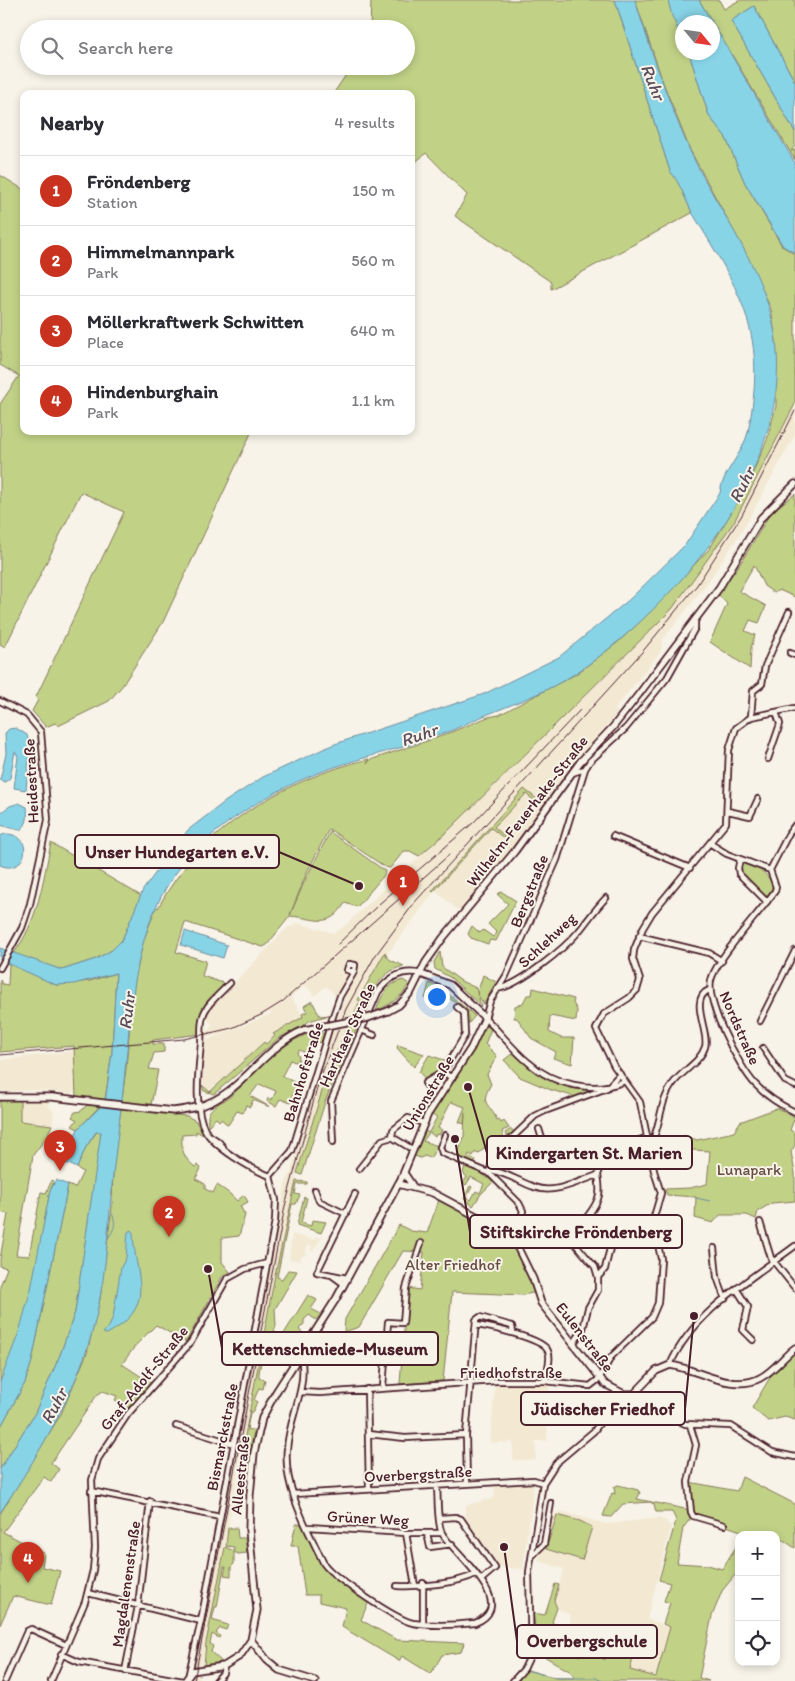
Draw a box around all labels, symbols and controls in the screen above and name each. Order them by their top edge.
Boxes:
north arrow [675,15,720,60]
search box [20,20,415,75]
icon: search [38,34,66,62]
text: Search here [78,36,173,59]
water label: Ruhr [636,61,671,105]
text: Nearby [40,110,104,135]
text: 4 results [334,113,395,132]
text: Fröndenberg [87,170,190,193]
text: 1 [52,181,60,200]
text: 150 m [352,181,395,200]
text: Station [87,193,138,212]
text: Himmelmannpark [87,240,234,263]
text: 2 [52,251,60,270]
text: 560 m [351,251,395,270]
text: Park [87,263,118,282]
text: Möllerkraftwerk Schwitten [87,310,304,333]
text: 3 [52,321,60,340]
text: 640 m [350,321,395,340]
text: Place [87,333,124,352]
text: Hindenburghain [87,380,218,403]
text: 4 [51,391,61,410]
text: 1.1 km [351,391,395,410]
text: Park [87,403,118,422]
water label: Ruhr [724,461,761,507]
water label: Ruhr [398,718,442,751]
street label: Wilhelm-Feuerhake-Straße [462,731,592,890]
street label: Heidestraße [19,738,43,824]
callout: Unser Hundegarten e.V. [75,835,279,868]
text: Unser Hundegarten e.V. [85,841,269,863]
street label: Bergstraße [506,851,552,930]
pin: 1 [387,865,419,906]
street label: Schlehweg [514,908,580,972]
street label: Harthaer Straße [315,980,379,1090]
your location [424,984,450,1010]
street label: Nordstraße [715,988,765,1068]
water label: Ruhr [114,989,140,1031]
street label: Bahnhofstraße [279,1020,327,1124]
street label: Unionstraße [398,1052,458,1134]
pin: 3 [44,1130,76,1171]
callout: Kindergarten St. Marien [487,1136,692,1169]
text: Kindergarten St. Marien [496,1142,683,1164]
park label: Lunapark [717,1160,782,1179]
pin: 2 [153,1196,185,1237]
callout: Stiftskirche Fröndenberg [470,1215,682,1248]
text: Stiftskirche Fröndenberg [480,1221,673,1243]
park label: Alter Friedhof [405,1255,502,1274]
street label: Eulenstraße [552,1298,618,1376]
street label: Graf-Adolf-Straße [96,1322,192,1434]
callout: Kettenschmiede-Museum [222,1332,438,1365]
text: Kettenschmiede-Museum [232,1338,428,1360]
street label: Friedhofstraße [460,1363,562,1382]
water label: Ruhr [36,1382,74,1428]
street label: Bismarckstraße [202,1382,242,1492]
callout: Jüdischer Friedhof [521,1392,685,1425]
text: Jüdischer Friedhof [530,1398,676,1420]
street label: Alleestraße [226,1434,254,1516]
street label: Overbergstraße [364,1462,472,1486]
street label: Grüner Weg [327,1506,410,1530]
street label: Magdalenenstraße [108,1519,144,1649]
map controls [735,1531,780,1666]
button: + [735,1531,780,1576]
pin: 4 [12,1542,44,1583]
button: − [735,1576,780,1621]
button: locate [735,1621,780,1666]
callout: Overbergschule [517,1625,657,1658]
text: Overbergschule [527,1630,648,1652]

